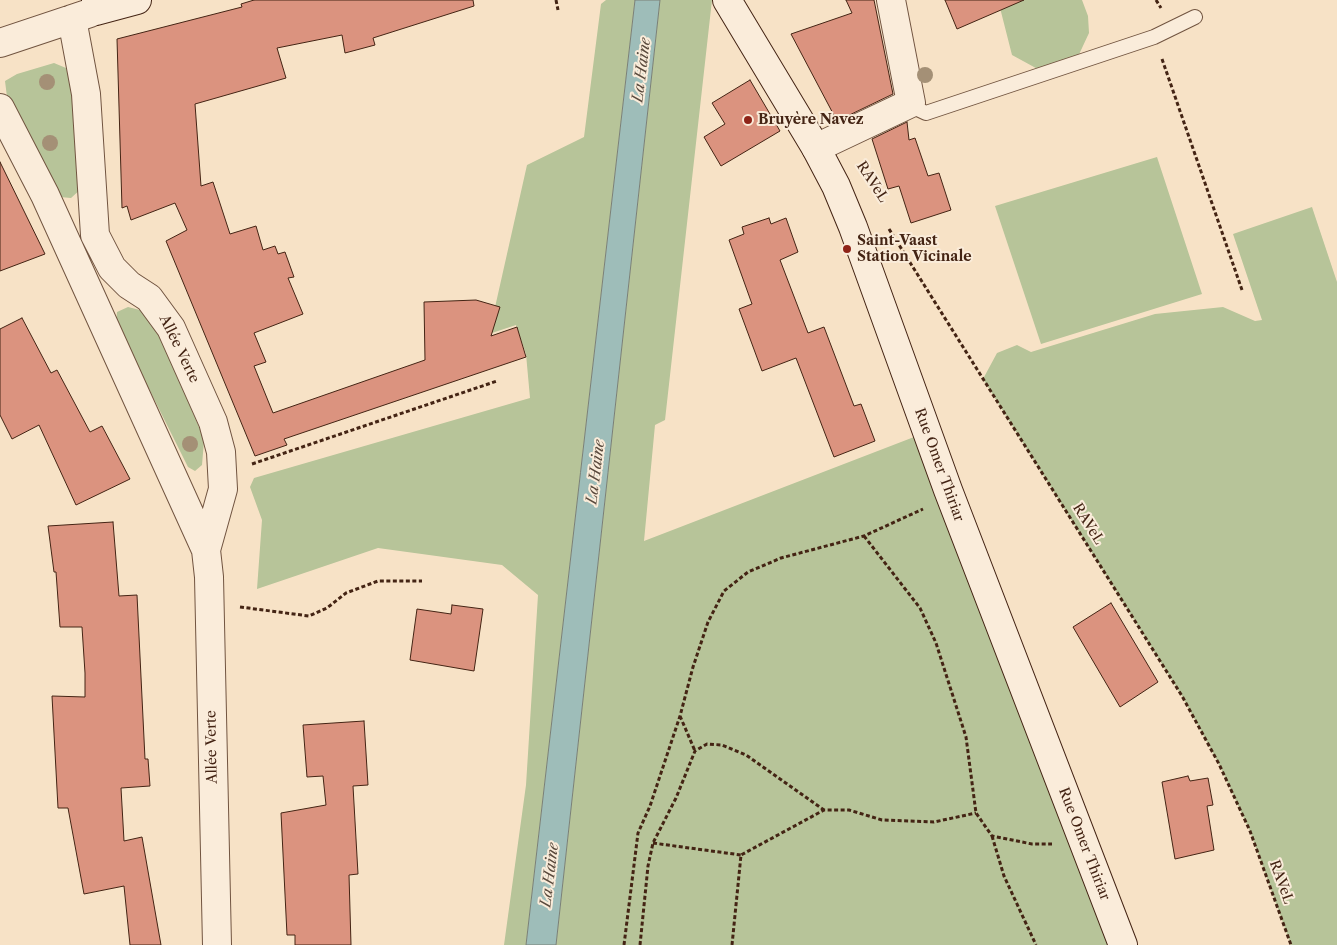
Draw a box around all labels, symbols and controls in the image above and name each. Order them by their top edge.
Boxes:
water label: La Haine [629,37,655,103]
place label: Bruyère Navez [758,112,864,128]
marker: Bruyère Navez [742,114,754,126]
street label: RAVeL [853,158,891,206]
place label: Saint-Vaast Station Vicinale [857,233,972,266]
marker: Saint-Vaast Station Vicinale [841,243,853,255]
street label: Allée Verte [155,312,203,386]
street label: Rue Omer Thiriar [911,406,967,524]
water label: La Haine [583,439,609,505]
street label: RAVeL [1069,500,1107,548]
street label: Allée Verte [203,710,221,784]
street label: Rue Omer Thiriar [1055,785,1113,903]
water label: La Haine [537,842,563,908]
street label: RAVeL [1265,858,1297,906]

